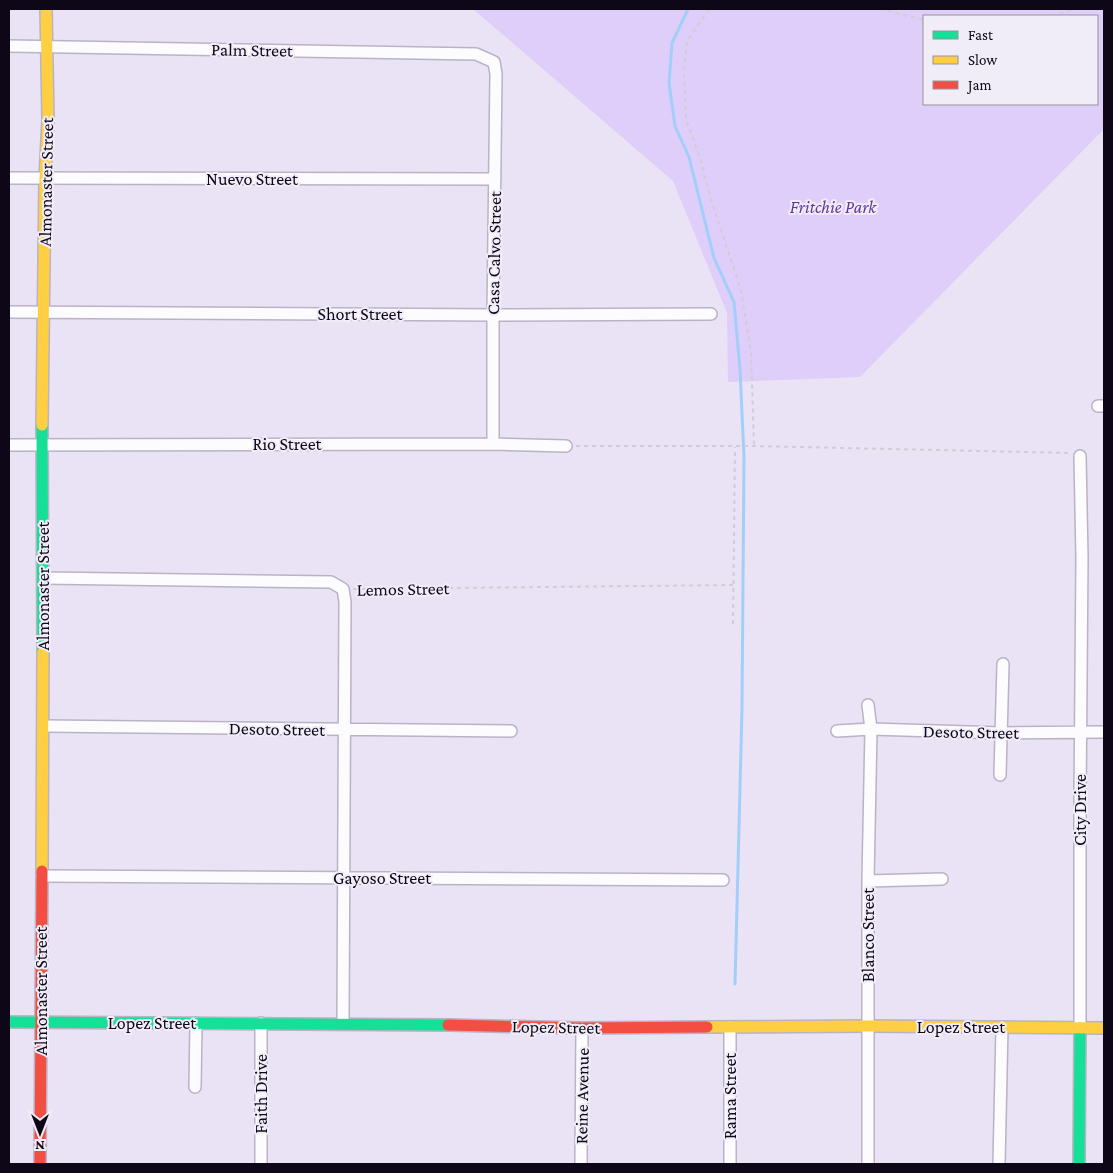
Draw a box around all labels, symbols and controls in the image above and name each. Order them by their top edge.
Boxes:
legend [923,15,1098,105]
text: Fast [968,27,994,43]
street label: Palm Street [211,39,294,61]
text: Slow [968,52,998,68]
text: Jam [966,77,991,94]
street label: Almonaster Street [35,116,57,247]
street label: Nuevo Street [206,169,299,189]
street label: Casa Calvo Street [483,190,505,315]
park label: Fritchie Park [790,197,877,217]
street label: Short Street [318,304,404,324]
street label: Rio Street [252,434,323,454]
street label: Almonaster Street [33,520,53,651]
street label: Lemos Street [356,578,451,600]
street label: Desoto Street [229,718,326,740]
street label: Desoto Street [923,721,1020,743]
street label: City Drive [1070,774,1090,846]
street label: Gayoso Street [333,868,432,888]
street label: Blanco Street [858,887,878,982]
street label: Almonaster Street [31,925,51,1056]
street label: Lopez Street [108,1013,197,1033]
street label: Lopez Street [512,1016,601,1038]
street label: Lopez Street [917,1017,1006,1037]
street label: Reine Avenue [571,1048,593,1144]
street label: Rama Street [720,1052,740,1139]
street label: Faith Drive [251,1054,271,1134]
north arrow [15,1108,65,1158]
text: N [35,1138,45,1154]

